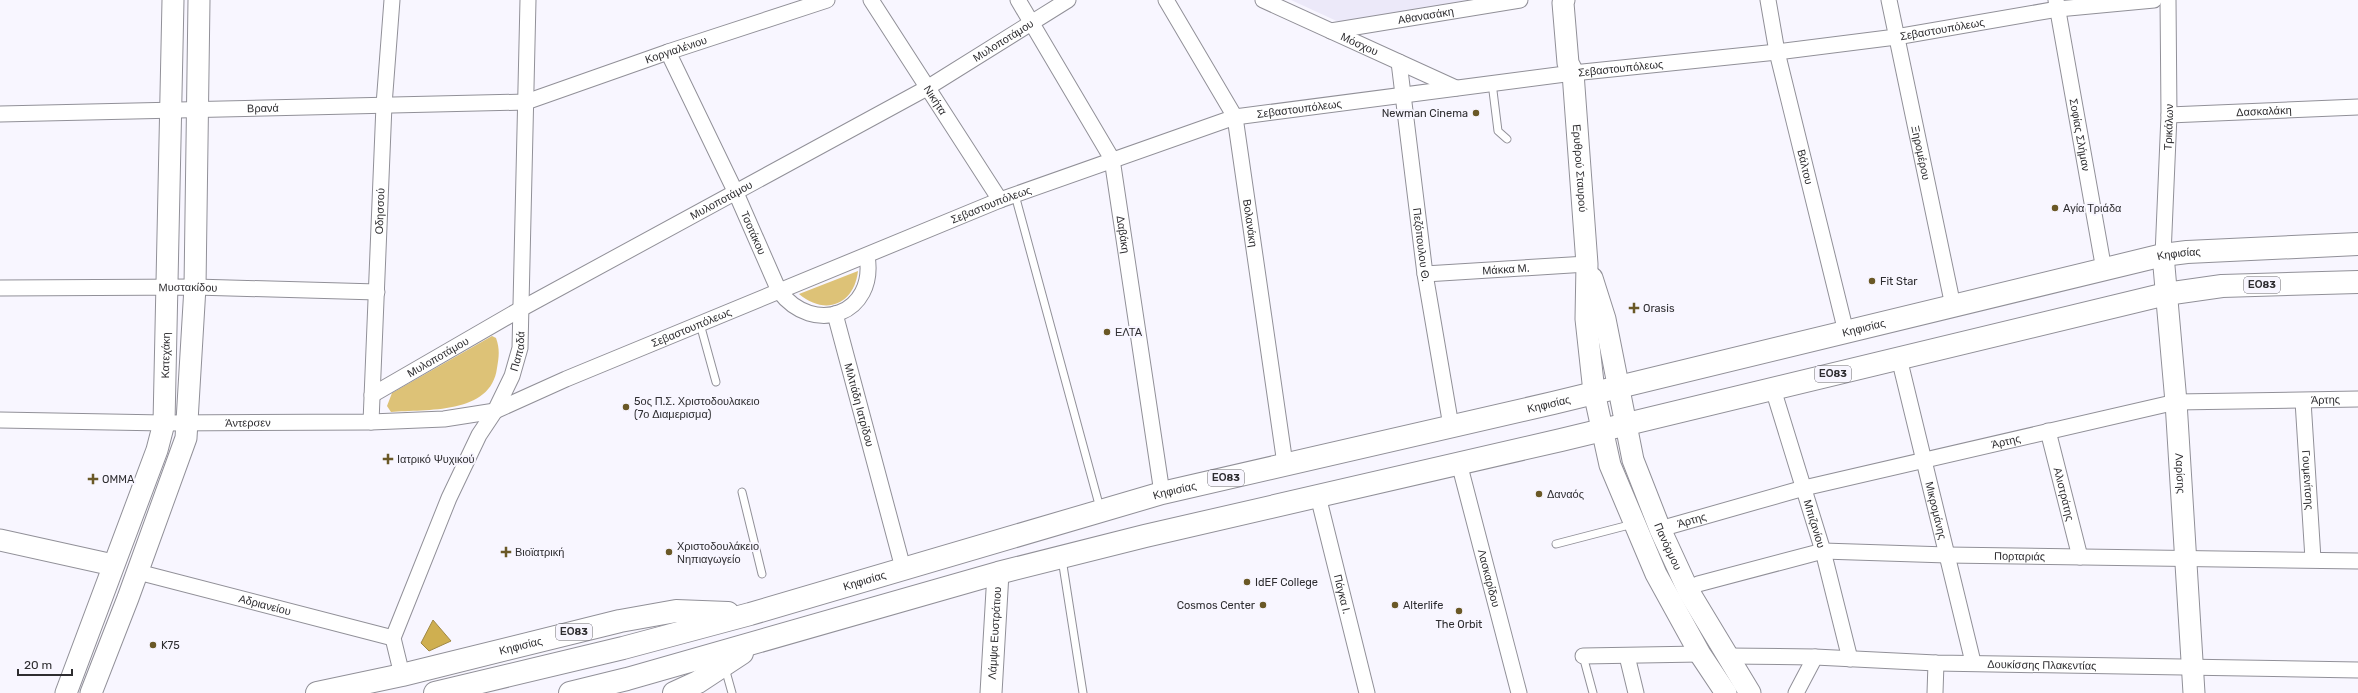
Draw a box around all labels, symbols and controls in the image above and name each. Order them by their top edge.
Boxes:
street label: Αθανασάκη [1397,4,1455,26]
street label: Σεβαστουπόλεως [1899,15,1985,43]
street label: Μυλοποτάμου [970,17,1036,64]
street label: Μόσχου [1339,30,1380,58]
street label: Κοργιαλένιου [643,33,709,66]
street label: Σεβαστουπόλεως [1577,57,1664,79]
street label: Νικήτα [921,83,950,118]
street label: Σεβαστουπόλεως [1256,97,1342,121]
street label: Σοφίας Σλήμαν [2067,98,2093,173]
street label: Βρανά [247,101,280,115]
street label: Τρικάλων [2161,103,2176,151]
street label: Δασκαλάκη [2236,103,2292,119]
place label: Newman Cinema [1382,107,1468,120]
marker: Newman Cinema [1471,108,1481,118]
street label: Ερυθρού Σταυρού [1570,124,1590,213]
street label: Ξηρομέρου [1909,124,1933,181]
street label: Βάλτου [1795,148,1816,186]
street label: Μυλοποτάμου [688,178,755,222]
street label: Σεβαστουπόλεως [949,183,1033,226]
street label: Οδησσού [372,188,387,235]
street label: Βολανάκη [1240,198,1260,248]
place label: Αγία Τριάδα [2063,202,2122,215]
marker: Αγία Τριάδα [2050,203,2060,213]
street label: Πεζόπουλου Θ. [1410,207,1433,283]
street label: Τσοτάκου [738,209,769,257]
street label: Δαβάκη [1114,215,1133,254]
street label: Κηφισίας [2156,245,2201,263]
street label: Μάκκα Μ. [1482,261,1530,277]
place label: Fit Star [1880,275,1918,288]
marker: Fit Star [1867,276,1877,286]
road number: ΕΟ83 [2244,277,2280,293]
street label: Μυστακίδου [159,280,218,294]
marker: Orasis [1628,302,1640,314]
place label: Orasis [1643,302,1675,315]
street label: Σεβαστουπόλεως [649,305,733,350]
street label: Κηφισίας [1841,316,1886,339]
place label: ΕΛΤΑ [1115,326,1143,339]
marker: ΕΛΤΑ [1102,327,1112,337]
street label: Παπαδά [507,330,527,373]
street label: Κατεχάκη [158,332,172,379]
street label: Μυλοποτάμου [405,334,471,380]
street label: Μιλτιάδη Ιατρίδου [842,362,877,448]
road number: ΕΟ83 [1815,366,1851,382]
street label: Κηφισίας [1526,393,1572,415]
street label: Άρτης [2311,393,2340,406]
place label: 5ος Π.Σ. Χριστοδουλακειο (7ο Διαμερισμα) [634,395,760,421]
marker: 5ος Π.Σ. Χριστοδουλακειο (7ο Διαμερισμα) [621,402,631,412]
street label: Άντερσεν [225,416,271,429]
street label: Άρτης [1990,432,2022,451]
street label: Γουμενίτσης [2300,450,2316,510]
marker: Ιατρικό Ψυχικού [382,453,394,465]
place label: Ιατρικό Ψυχικού [397,453,475,466]
street label: Λαρίσης [2173,453,2188,494]
street label: Αλιστράτης [2051,466,2077,522]
road number: ΕΟ83 [1208,470,1244,486]
marker: OMMA [87,473,99,485]
place label: OMMA [102,473,135,486]
street label: Κηφισίας [1151,479,1197,502]
street label: Μικρομάνης [1923,480,1949,541]
place label: Δαναός [1547,488,1584,501]
marker: Δαναός [1534,489,1544,499]
street label: Μπιζανίου [1801,498,1828,549]
street label: Άρτης [1676,510,1708,530]
street label: Πανόρμου [1652,521,1685,572]
place label: Χριστοδουλάκειο Νηπιαγωγείο [677,540,759,566]
marker: Βιοϊατρική [500,546,512,558]
place label: Βιοϊατρική [515,546,564,559]
marker: Χριστοδουλάκειο Νηπιαγωγείο [664,547,674,557]
street label: Λασκαρίδου [1475,548,1503,608]
street label: Πορταριάς [1994,549,2045,563]
street label: Κηφισίας [841,568,887,593]
street label: Πάγκα Ι. [1331,573,1354,615]
place label: IdEF College [1255,576,1318,589]
marker: IdEF College [1242,577,1252,587]
street label: Λάμψα Ευστράτιου [985,586,1004,680]
street label: Αδριανείου [237,592,292,618]
place label: Cosmos Center [1177,599,1256,612]
place label: Alterlife [1403,599,1443,612]
marker: Cosmos Center [1258,600,1268,610]
marker: Alterlife [1390,600,1400,610]
marker: The Orbit [1454,606,1464,616]
place label: The Orbit [1436,618,1483,631]
road number: ΕΟ83 [556,624,592,640]
street label: Κηφισίας [498,634,543,657]
place label: K75 [161,639,180,652]
marker: K75 [148,640,158,650]
scale bar [18,651,72,677]
street label: Δουκίσσης Πλακεντίας [1987,657,2097,672]
text: 20 m [24,658,52,672]

